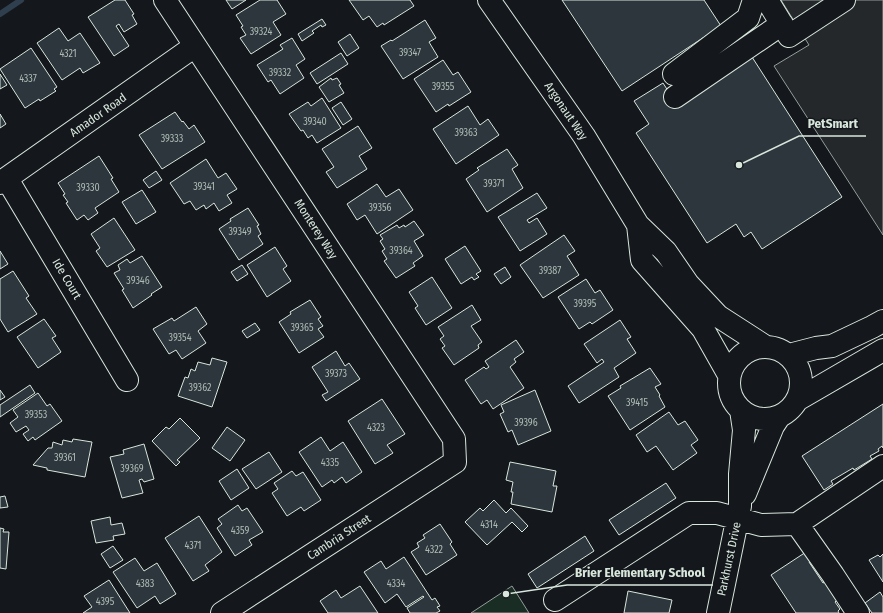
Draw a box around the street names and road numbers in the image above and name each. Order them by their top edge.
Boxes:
street label: Argonaut Way [541,79,591,143]
street label: Amador Road [67,90,129,140]
street label: Monterey Way [291,196,341,262]
street label: Ide Court [49,256,85,302]
street label: Cambria Street [305,511,373,563]
street label: Parkhurst Drive [714,521,744,597]

